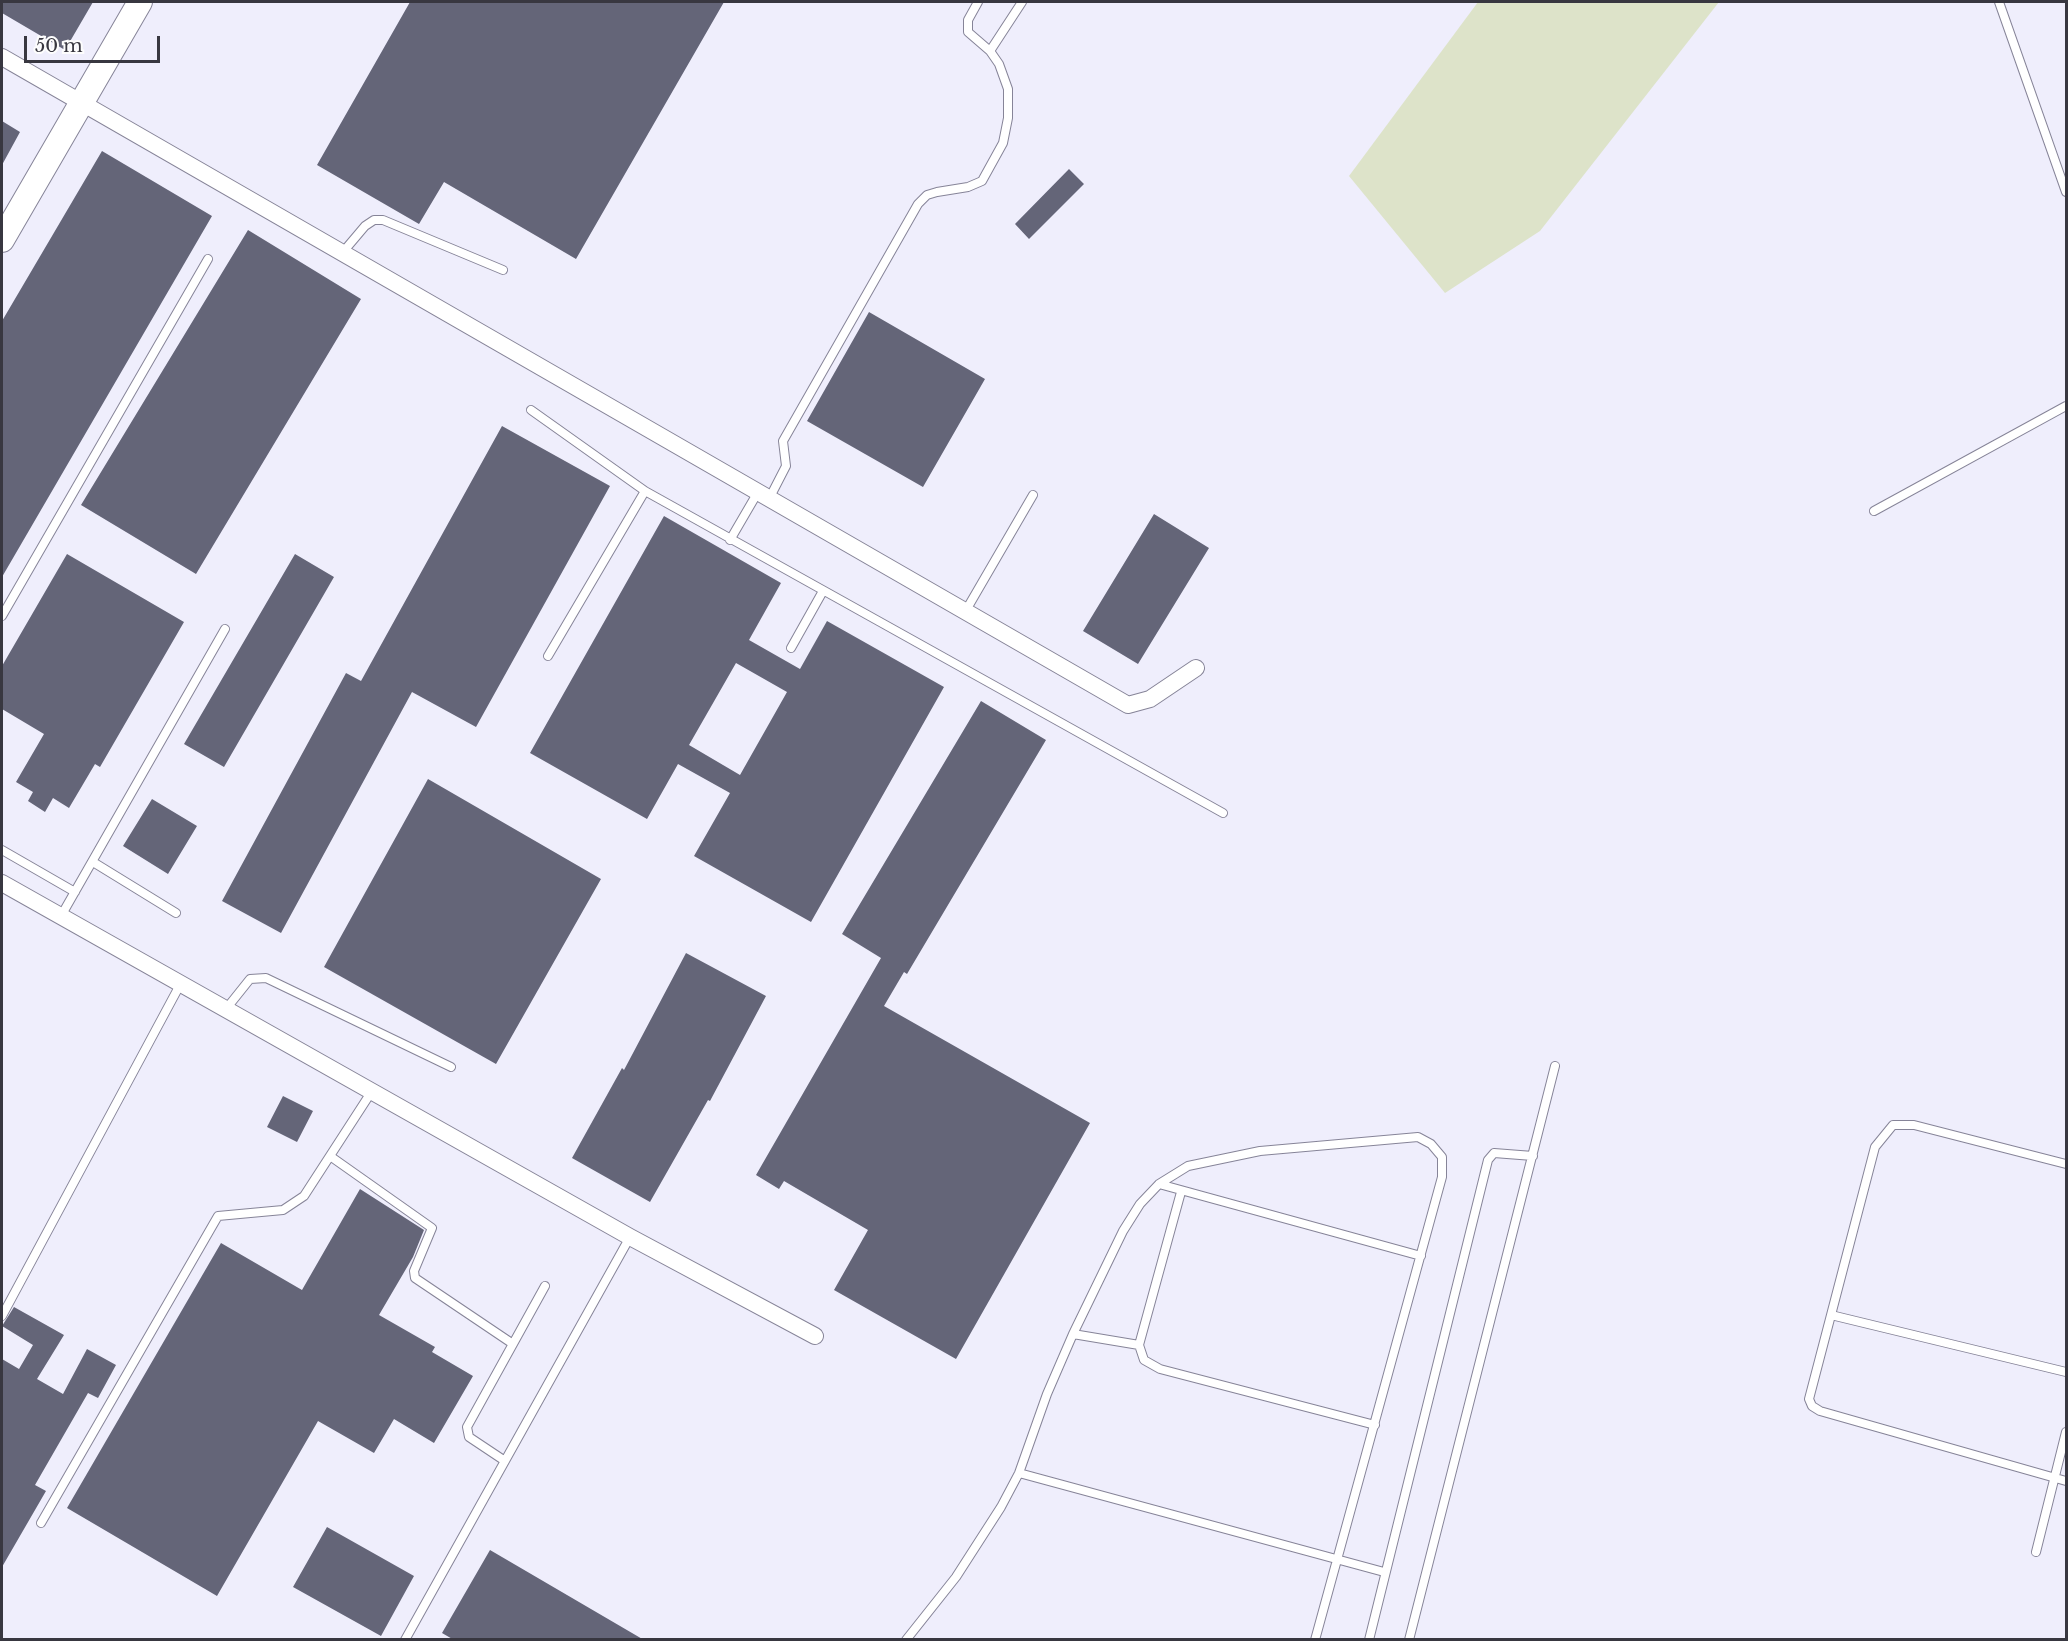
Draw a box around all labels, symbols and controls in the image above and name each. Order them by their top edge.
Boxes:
scale bar [27,24,164,62]
text: 50 m [35,35,83,57]

